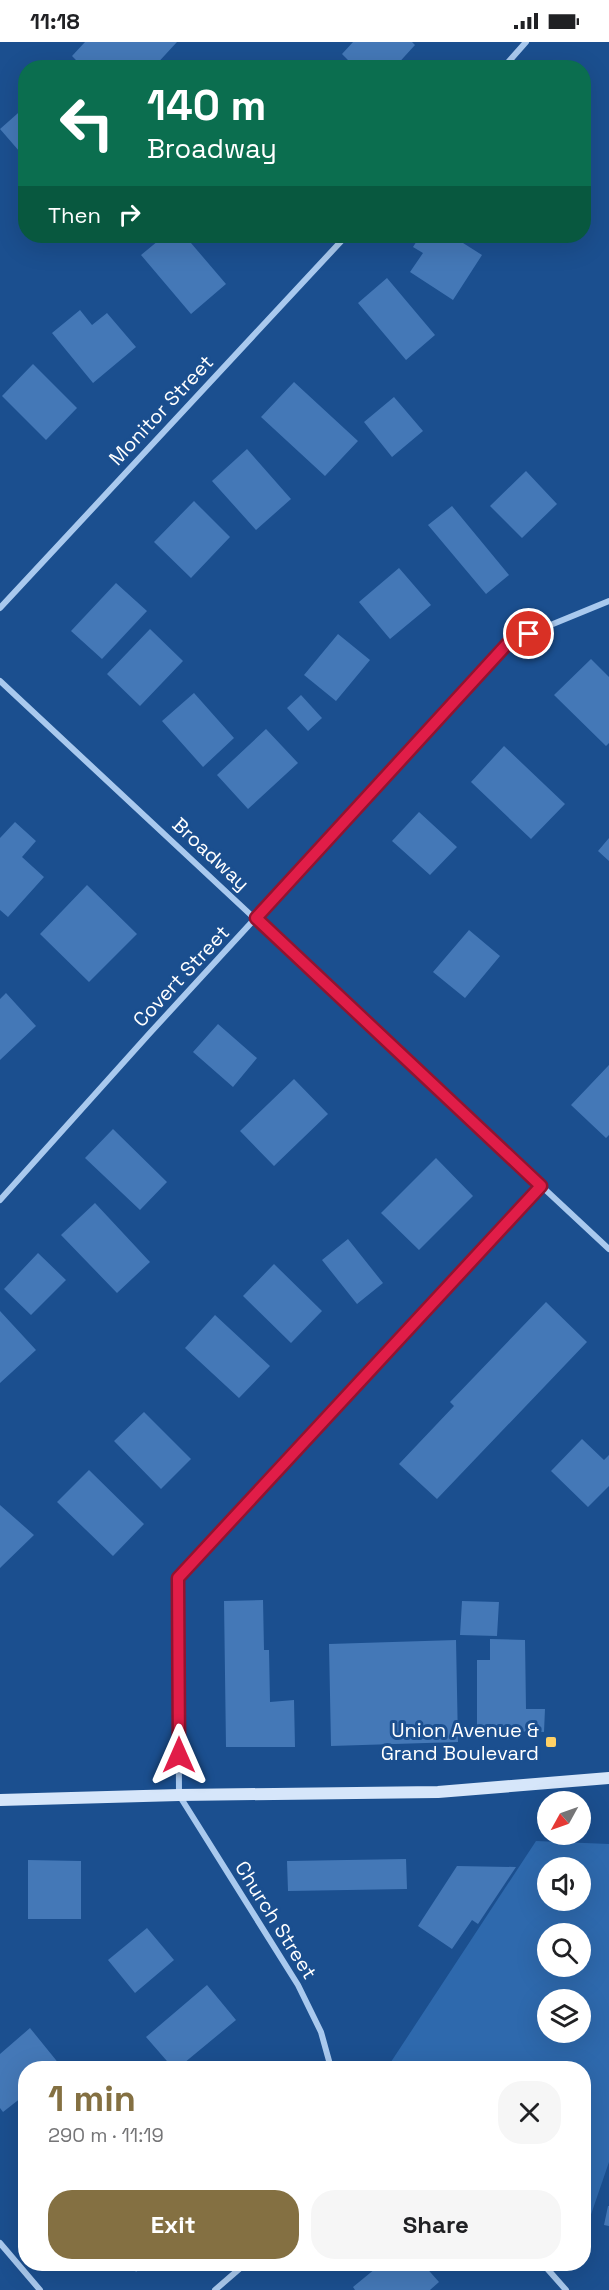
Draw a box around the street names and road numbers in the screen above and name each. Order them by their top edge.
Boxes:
street label: Monitor Street [103,349,219,471]
street label: Broadway [167,812,255,896]
street label: Covert Street [127,920,235,1032]
street label: Church Street [229,1856,323,1984]

